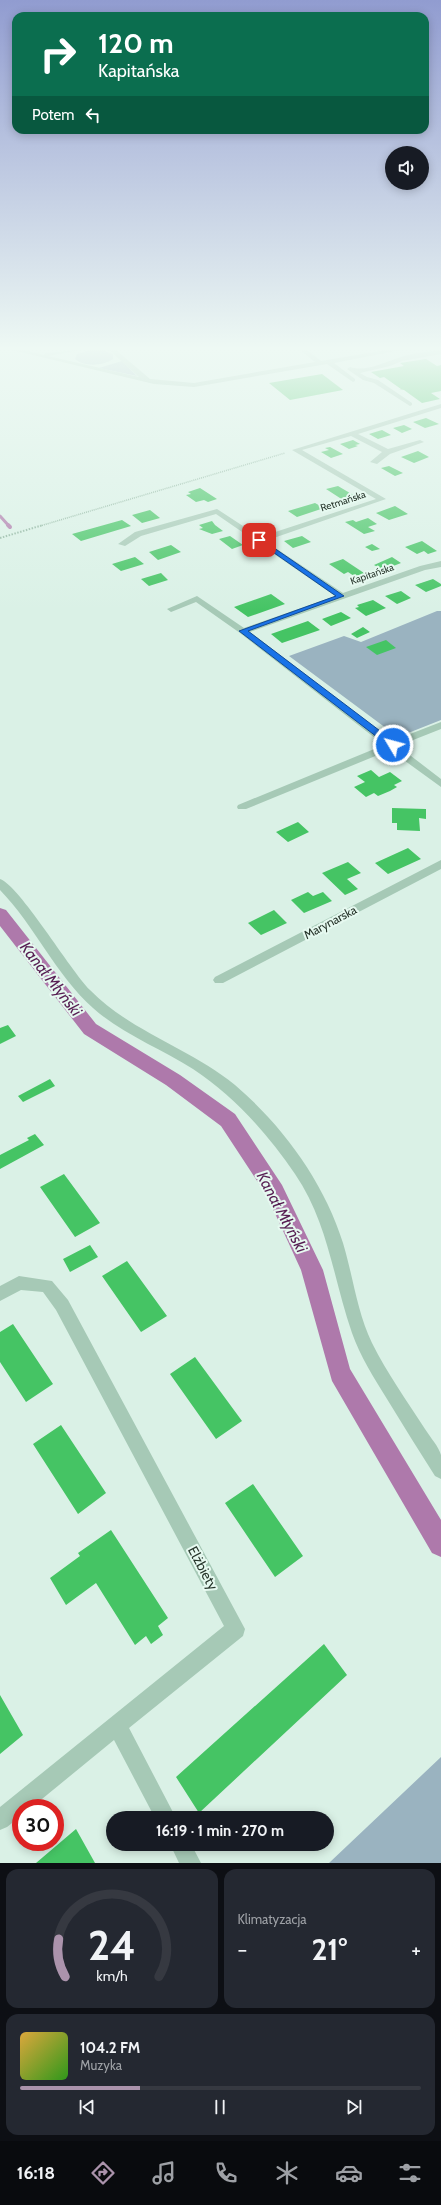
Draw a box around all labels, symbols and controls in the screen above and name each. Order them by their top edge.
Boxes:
text: 120 m [98,26,174,60]
icon: right [32,28,84,80]
text: Kapitańska [98,60,180,82]
icon: left [82,104,104,126]
text: Potem [32,106,74,124]
map controls [385,146,429,190]
button: sound [385,146,429,190]
street label: Retmańska [319,488,367,514]
pin [242,523,276,557]
icon: arrive [248,529,270,551]
street label: Kapitańska [348,560,396,588]
position arrow [372,724,414,766]
street label: Marynarska [301,902,359,942]
water label: Kanał Młyński [16,938,86,1020]
water label: Kanał Młyński [253,1168,312,1256]
street label: Elżbiety [184,1543,222,1593]
speed limit sign: 30 [12,1799,64,1851]
text: 16:19 · 1 min · 270 m [156,1822,284,1840]
text: Klimatyzacja [238,1911,306,1927]
text: 24 [88,1919,136,1969]
text: 21° [311,1931,347,1968]
text: − [238,1936,247,1963]
text: + [411,1936,421,1963]
text: km/h [96,1966,127,1984]
text: 104.2 FM [80,2039,140,2057]
text: Muzyka [80,2057,122,2073]
icon: previous [76,2096,98,2118]
icon: pause [209,2096,231,2118]
icon: next [343,2096,365,2118]
icon: directions [89,2159,117,2187]
icon: music [150,2159,178,2187]
icon: phone [212,2159,240,2187]
icon: climate [273,2159,301,2187]
icon: car [335,2159,363,2187]
icon: filters [396,2159,424,2187]
text: 16:18 [17,2162,55,2184]

